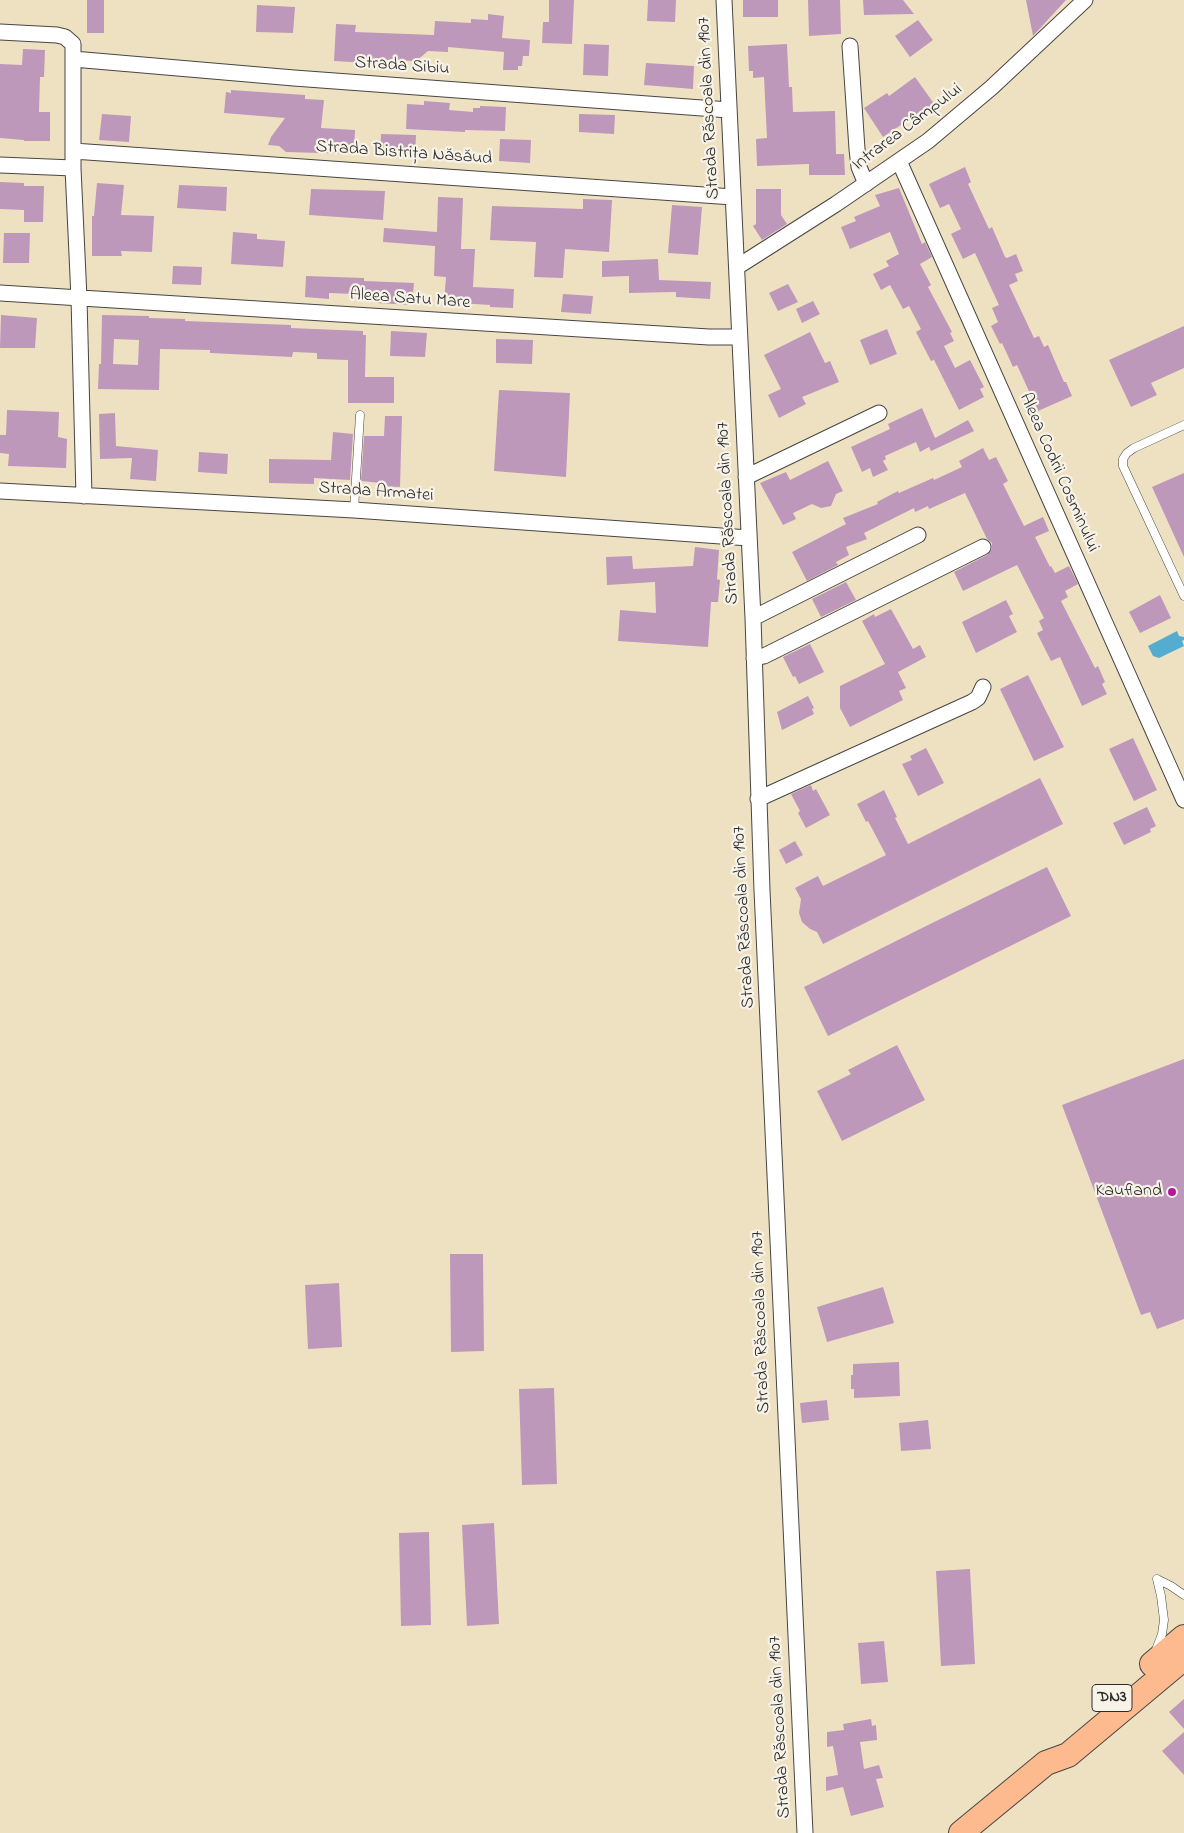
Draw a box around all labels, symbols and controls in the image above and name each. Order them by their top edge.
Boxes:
street label: Strada Răscoala din 1907 [694,16,726,200]
street label: Strada Sibiu [354,53,450,81]
street label: Intrarea Câmpului [849,80,967,176]
street label: Strada Bistrița Năsăud [315,137,493,171]
street label: Aleea Satu Mare [349,285,471,315]
street label: Aleea Codrii Cosminului [1013,390,1103,556]
street label: Strada Răscoala din 1907 [713,421,745,605]
street label: Strada Armatei [318,478,434,508]
street label: Strada Răscoala din 1907 [729,825,761,1009]
place label: Kaufland [1096,1181,1162,1203]
marker: Kaufland [1166,1186,1178,1198]
street label: Strada Răscoala din 1907 [748,1230,776,1414]
street label: Strada Răscoala din 1907 [765,1635,797,1819]
road number: DN3 [1092,1685,1132,1712]

